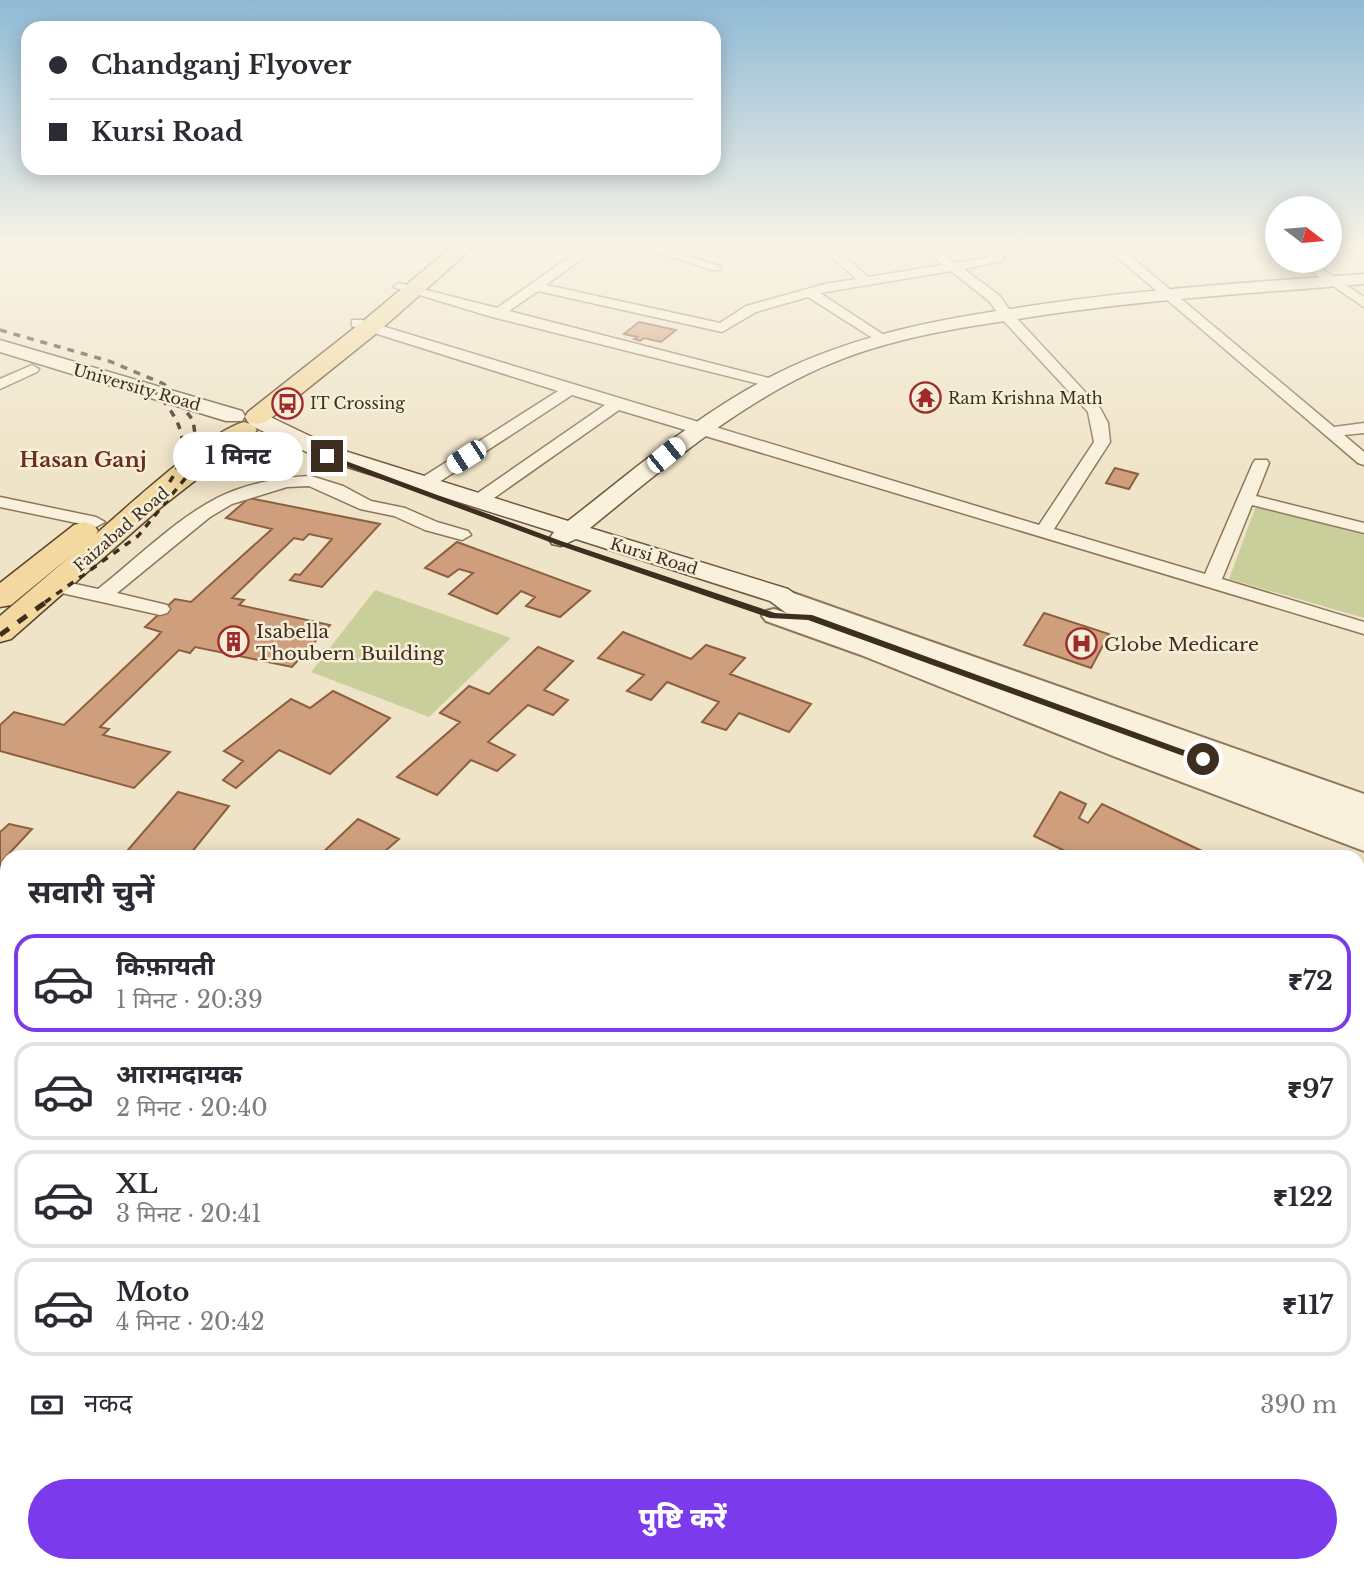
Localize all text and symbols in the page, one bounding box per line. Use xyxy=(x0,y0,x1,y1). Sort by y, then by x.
text: Chandganj Flyover xyxy=(91,49,351,81)
text: Kursi Road xyxy=(91,116,243,148)
north arrow xyxy=(1265,196,1342,273)
map controls xyxy=(1265,196,1342,273)
street label: University Road xyxy=(71,359,203,415)
temple icon: Ram Krishna Math xyxy=(908,381,942,415)
bus stop icon: IT Crossing xyxy=(270,386,304,420)
place label: Ram Krishna Math xyxy=(948,388,1103,408)
place label: IT Crossing xyxy=(310,393,405,413)
callout: 1 मिनट xyxy=(173,432,302,480)
car xyxy=(644,434,689,476)
car xyxy=(443,437,490,477)
route end xyxy=(311,440,343,472)
text: 1 मिनट xyxy=(205,442,271,470)
district label: Hasan Ganj xyxy=(19,447,147,473)
street label: Faizabad Road xyxy=(69,482,173,576)
street label: Kursi Road xyxy=(608,533,700,579)
place label: Isabella Thoubern Building xyxy=(256,620,445,665)
building icon: Isabella Thoubern Building xyxy=(216,625,250,659)
hospital icon: Globe Medicare xyxy=(1064,627,1098,661)
place label: Globe Medicare xyxy=(1104,633,1259,656)
route start xyxy=(1187,743,1219,775)
text: सवारी चुनें xyxy=(28,872,154,912)
text: किफ़ायती xyxy=(116,950,215,982)
icon: car xyxy=(32,952,95,1015)
text: ₹72 xyxy=(1288,965,1333,997)
text: 1 मिनट · 20:39 xyxy=(116,986,263,1014)
text: आरामदायक xyxy=(116,1058,242,1090)
icon: car xyxy=(32,1060,95,1123)
text: ₹97 xyxy=(1287,1073,1333,1105)
text: 2 मिनट · 20:40 xyxy=(116,1094,268,1122)
icon: car xyxy=(32,1168,95,1231)
text: XL xyxy=(116,1168,158,1200)
text: ₹122 xyxy=(1273,1181,1333,1213)
text: 3 मिनट · 20:41 xyxy=(116,1200,261,1228)
icon: car xyxy=(32,1276,95,1339)
text: Moto xyxy=(116,1276,189,1308)
text: ₹117 xyxy=(1282,1289,1333,1321)
text: 4 मिनट · 20:42 xyxy=(116,1308,265,1336)
icon: cash xyxy=(28,1386,66,1424)
text: नकद xyxy=(84,1387,132,1419)
text: 390 m xyxy=(1260,1391,1337,1419)
button: पुष्टि करें xyxy=(28,1479,1337,1559)

